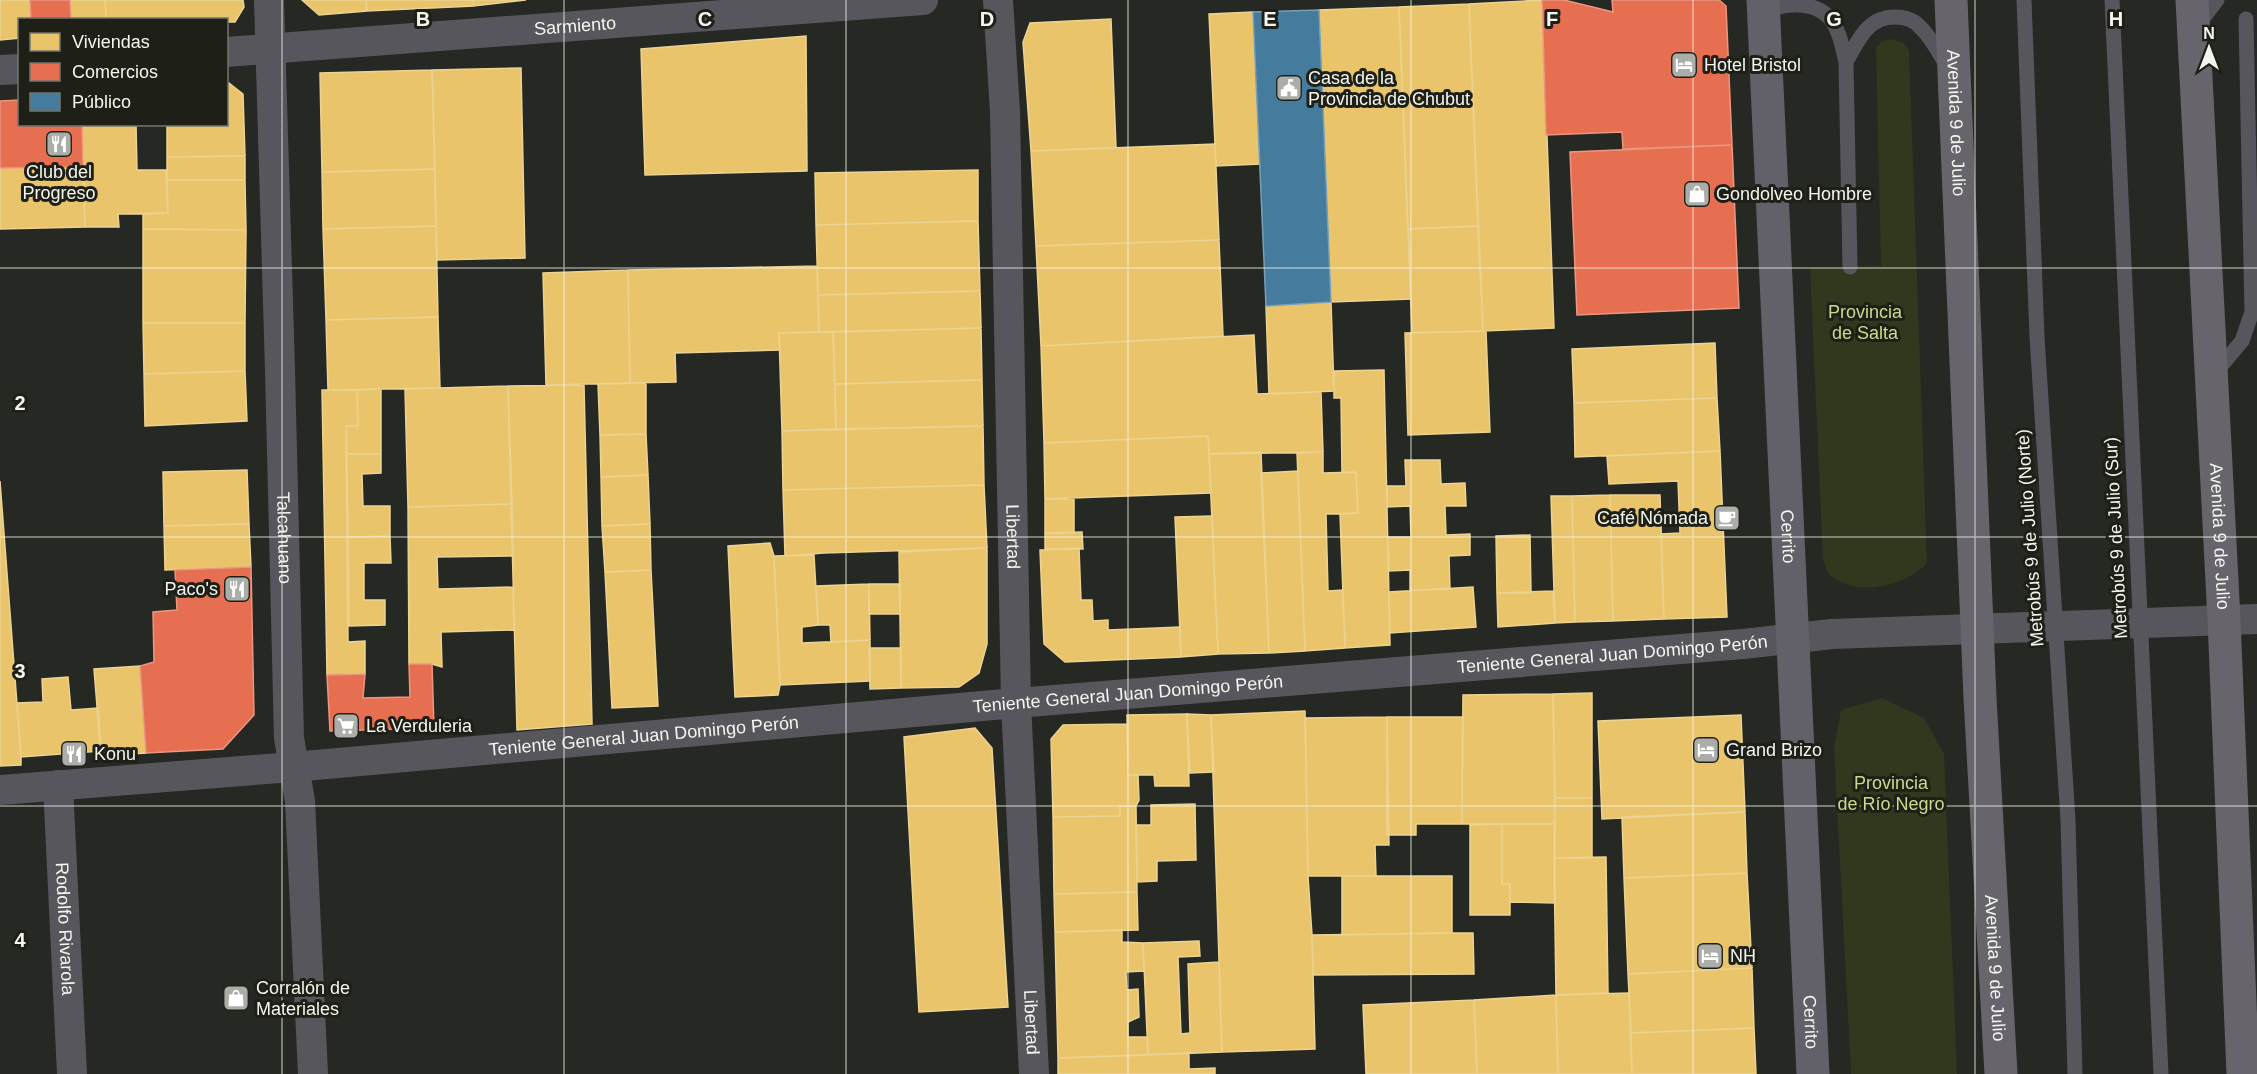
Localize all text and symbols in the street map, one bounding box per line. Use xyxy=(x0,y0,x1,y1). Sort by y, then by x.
text: B xyxy=(416,8,430,30)
text: C xyxy=(698,8,712,30)
text: D xyxy=(980,8,994,30)
text: E xyxy=(1263,8,1277,30)
text: F xyxy=(1546,8,1558,30)
text: G xyxy=(1826,8,1842,30)
text: H xyxy=(2109,8,2123,30)
street label: Sarmiento xyxy=(533,13,617,39)
legend xyxy=(18,18,228,126)
north arrow xyxy=(2179,18,2239,78)
text: N xyxy=(2203,25,2215,42)
text: Viviendas xyxy=(72,32,150,52)
street label: Avenida 9 de Julio xyxy=(1943,49,1969,197)
hotel icon: Hotel Bristol xyxy=(1669,50,1699,80)
place label: Hotel Bristol xyxy=(1704,55,1801,75)
text: Comercios xyxy=(72,62,158,82)
place label: Casa de la Provincia de Chubut xyxy=(1308,68,1470,109)
public building icon: Casa de la Provincia de Chubut xyxy=(1274,73,1304,103)
text: Público xyxy=(72,92,131,112)
restaurant icon: Club del Progreso xyxy=(44,129,74,159)
place label: Club del Progreso xyxy=(22,162,96,203)
shop icon: Gondolveo Hombre xyxy=(1682,179,1712,209)
place label: Gondolveo Hombre xyxy=(1716,184,1872,204)
park label: Provincia de Salta xyxy=(1828,302,1903,343)
text: 2 xyxy=(14,392,26,414)
street label: Metrobús 9 de Julio (Norte) xyxy=(2012,429,2048,647)
street label: Metrobús 9 de Julio (Sur) xyxy=(2101,437,2131,639)
street label: Avenida 9 de Julio xyxy=(2206,462,2233,610)
street label: Talcahuano xyxy=(273,492,295,584)
cafe icon: Café Nómada xyxy=(1712,503,1742,533)
street label: Libertad xyxy=(1002,504,1024,569)
place label: Café Nómada xyxy=(1597,508,1709,528)
street label: Cerrito xyxy=(1777,509,1799,564)
restaurant icon: Paco's xyxy=(222,574,252,604)
place label: Paco's xyxy=(165,579,218,599)
street label: Teniente General Juan Domingo Perón xyxy=(1456,631,1769,677)
text: 3 xyxy=(14,660,26,682)
street label: Teniente General Juan Domingo Perón xyxy=(972,671,1284,717)
supermarket icon: La Verduleria xyxy=(331,711,361,741)
street label: Teniente General Juan Domingo Perón xyxy=(488,712,800,760)
place label: La Verduleria xyxy=(366,716,473,736)
hotel icon: Grand Brizo xyxy=(1691,735,1721,765)
restaurant icon: Konu xyxy=(59,739,89,769)
place label: Grand Brizo xyxy=(1726,740,1822,760)
place label: Konu xyxy=(94,744,136,764)
park label: Provincia de Río Negro xyxy=(1837,773,1945,814)
street label: Rodolfo Rivarola xyxy=(52,862,78,997)
street label: Avenida 9 de Julio xyxy=(1981,894,2009,1042)
text: 4 xyxy=(14,929,26,951)
hotel icon: NH xyxy=(1695,941,1725,971)
place label: NH xyxy=(1730,946,1756,966)
place label: Corralón de Materiales xyxy=(256,978,350,1019)
shop icon: Corralón de Materiales xyxy=(221,983,251,1013)
street label: Libertad xyxy=(1020,989,1043,1055)
street label: Cerrito xyxy=(1799,994,1822,1049)

